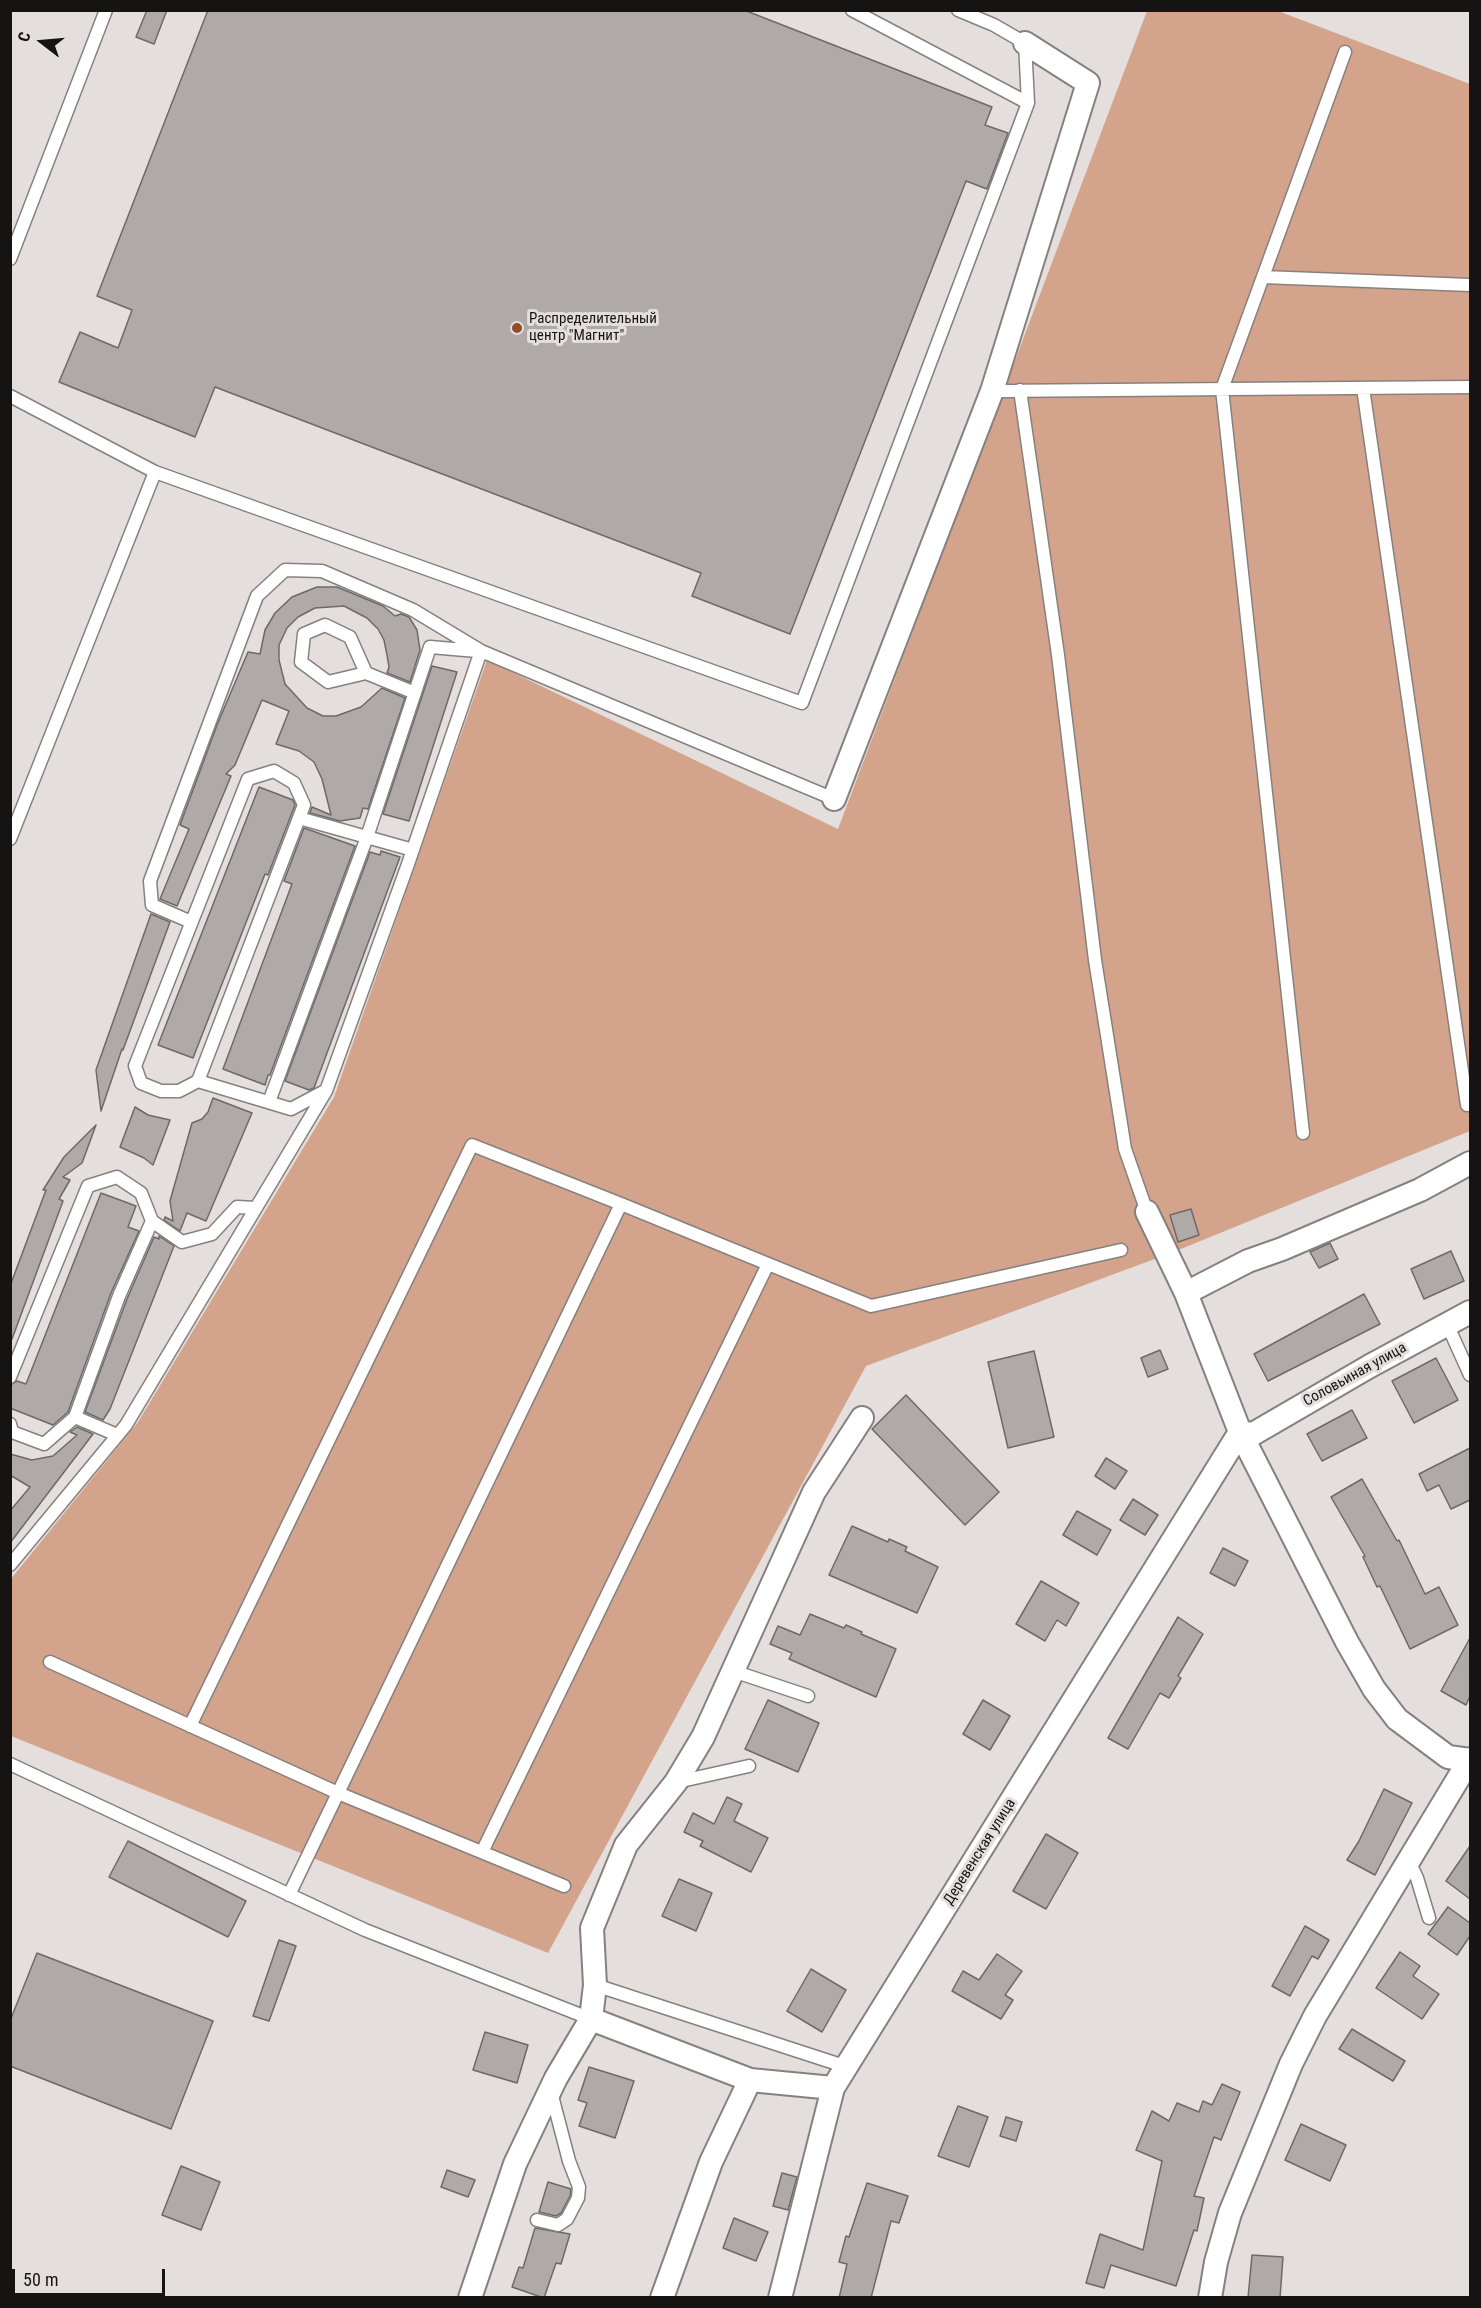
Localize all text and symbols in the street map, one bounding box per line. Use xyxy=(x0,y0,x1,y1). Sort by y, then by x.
north arrow xyxy=(12,12,72,72)
text: С xyxy=(14,30,35,44)
place label: Распределительный центр "Магнит" xyxy=(529,310,657,345)
marker: Распределительный центр "Магнит" xyxy=(510,321,524,335)
street label: Соловьиная улица xyxy=(1300,1339,1410,1411)
street label: Деревенская улица xyxy=(940,1796,1020,1908)
scale bar xyxy=(15,2257,168,2295)
text: 50 m xyxy=(23,2269,58,2290)

